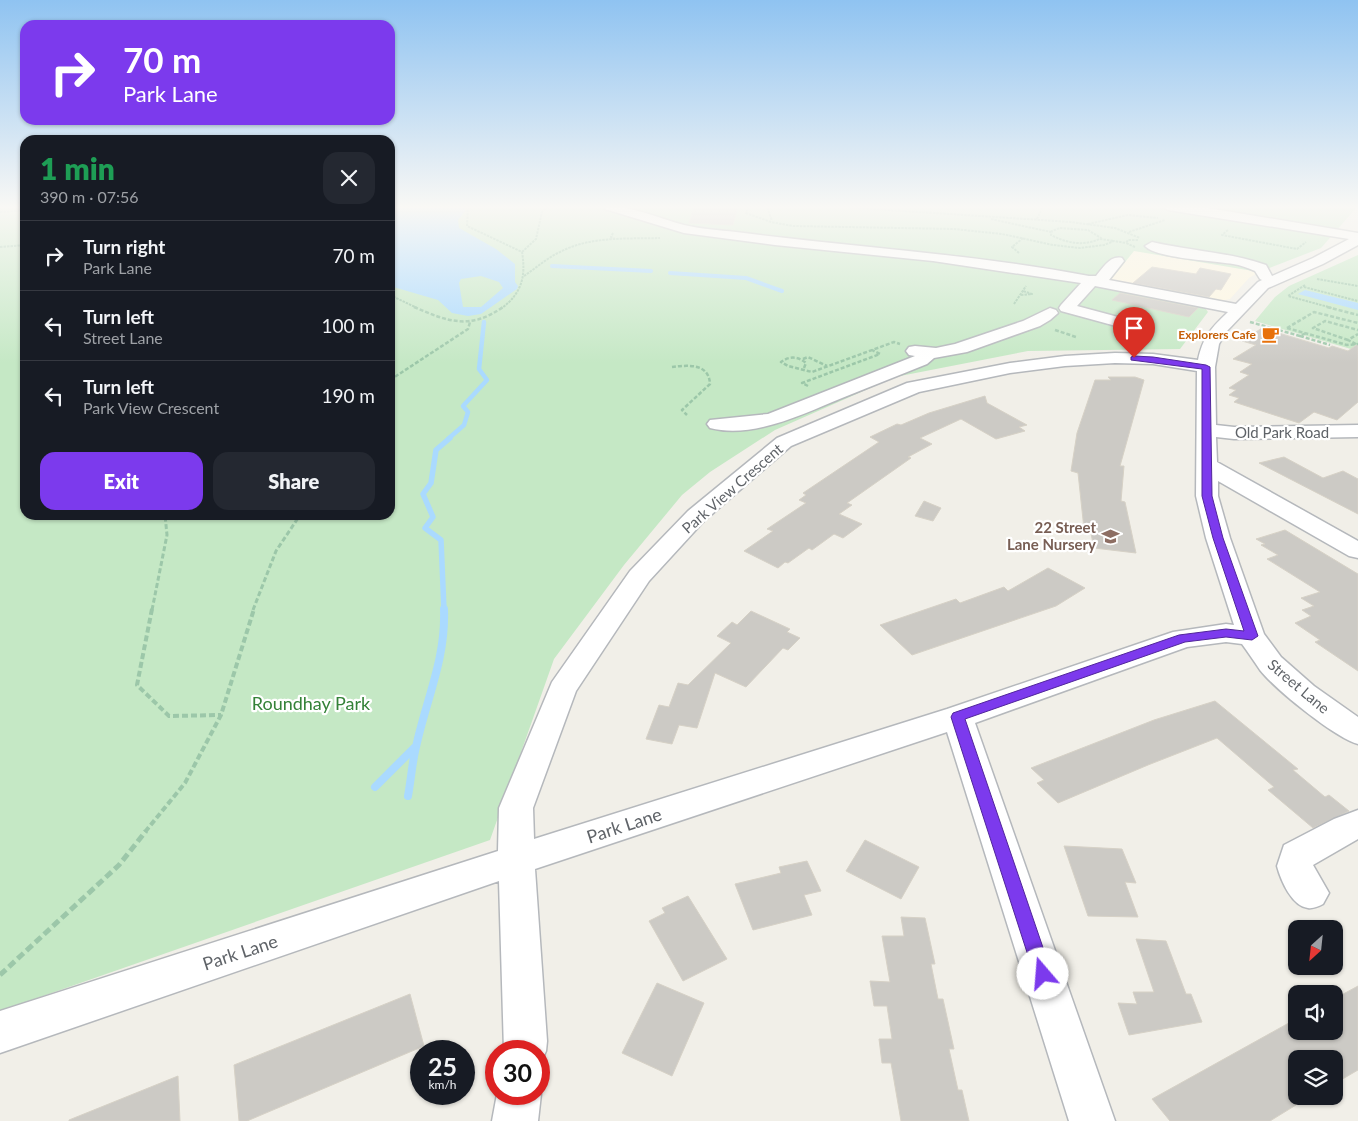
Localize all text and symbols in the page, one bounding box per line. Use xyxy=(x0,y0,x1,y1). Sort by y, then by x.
text: 70 m xyxy=(123,38,201,80)
icon: right xyxy=(40,40,105,105)
text: Park Lane xyxy=(123,80,218,107)
text: 1 min xyxy=(40,150,115,186)
button: close xyxy=(323,152,375,204)
text: 390 m · 07:56 xyxy=(40,187,139,206)
text: Turn right xyxy=(83,235,165,258)
icon: right xyxy=(40,242,68,270)
text: 70 m xyxy=(332,244,375,267)
text: Park Lane xyxy=(83,258,152,277)
text: Turn left xyxy=(83,305,154,328)
pin xyxy=(1113,307,1155,358)
icon: left xyxy=(40,312,68,340)
text: 100 m xyxy=(321,314,375,337)
icon: arrive xyxy=(1120,314,1148,342)
cafe icon: Explorers Cafe xyxy=(1260,324,1280,344)
place label: Explorers Cafe xyxy=(1178,327,1257,342)
text: Street Lane xyxy=(83,328,163,347)
text: Turn left xyxy=(83,375,154,398)
icon: left xyxy=(40,382,68,410)
text: 190 m xyxy=(321,384,375,407)
text: Park View Crescent xyxy=(83,398,219,417)
street label: Old Park Road xyxy=(1235,423,1329,441)
street label: Park View Crescent xyxy=(678,439,787,537)
button: Exit xyxy=(40,452,203,510)
button: Share xyxy=(213,452,375,510)
place label: 22 Street Lane Nursery xyxy=(1007,518,1096,553)
school or university icon: 22 Street Lane Nursery xyxy=(1100,526,1120,546)
street label: Street Lane xyxy=(1265,655,1333,717)
park label: Roundhay Park xyxy=(252,692,371,714)
street label: Park Lane xyxy=(584,803,664,847)
north arrow xyxy=(1288,920,1342,975)
map controls xyxy=(1288,920,1343,1105)
street label: Park Lane xyxy=(200,930,280,974)
position arrow xyxy=(1016,947,1068,999)
button: sound xyxy=(1288,985,1343,1040)
speed limit sign: 30 xyxy=(485,1040,550,1105)
button: layers xyxy=(1288,1050,1343,1105)
text: 25 xyxy=(428,1051,457,1081)
text: km/h xyxy=(428,1077,457,1092)

